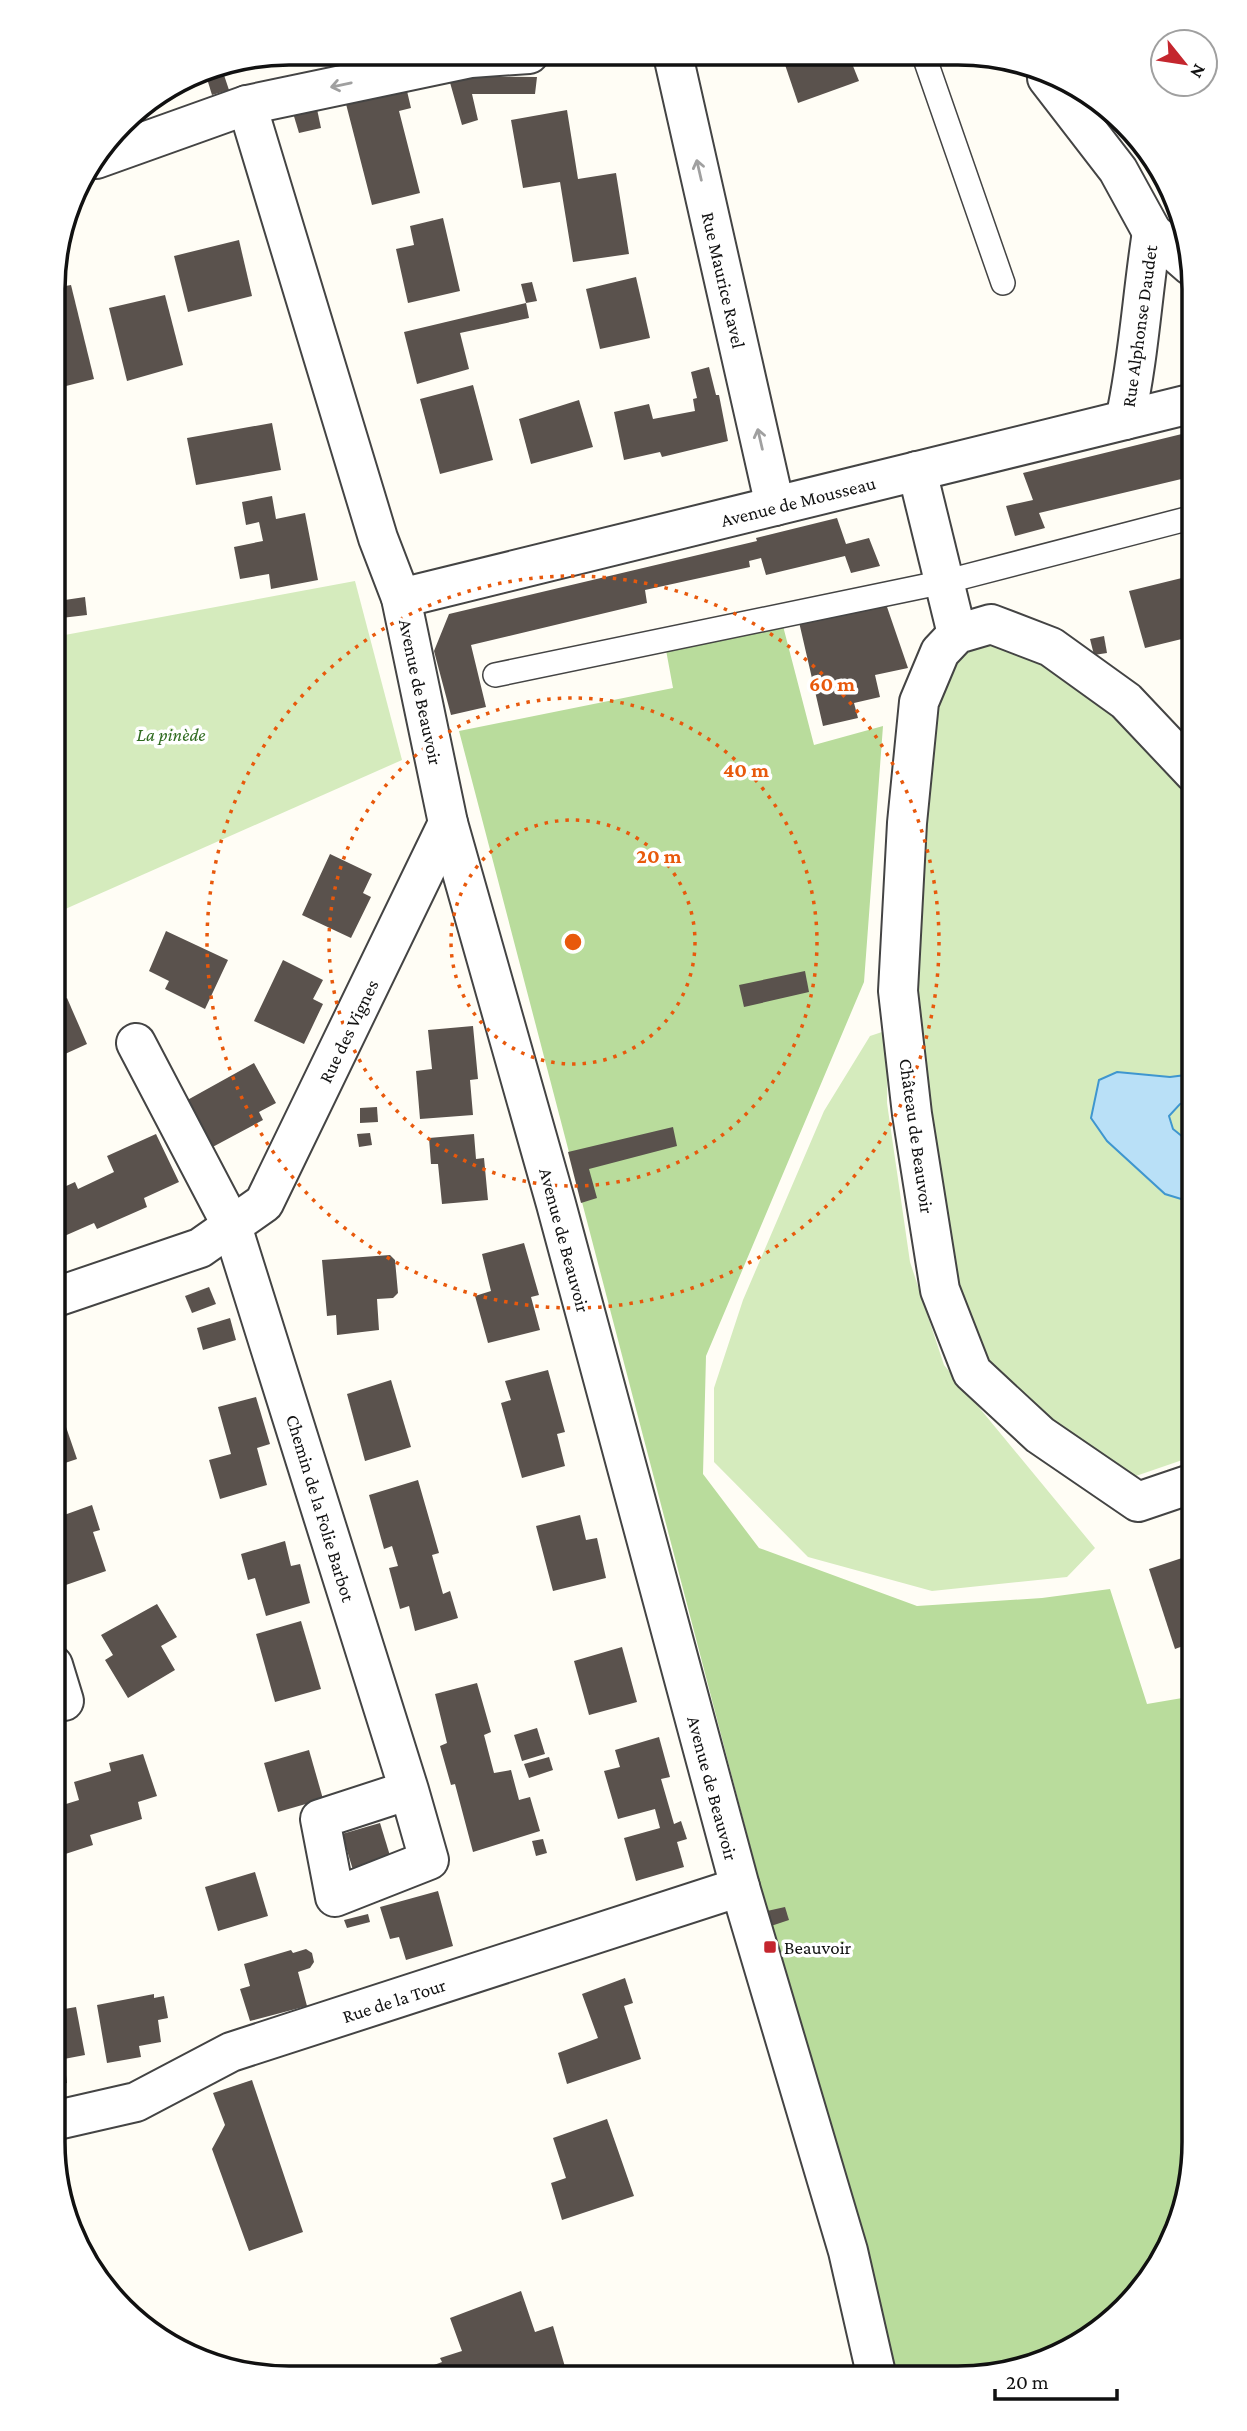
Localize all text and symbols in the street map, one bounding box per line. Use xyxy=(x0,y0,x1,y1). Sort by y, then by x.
north arrow xyxy=(1149,28,1219,98)
text: N xyxy=(1186,60,1211,82)
one-way arrow xyxy=(330,79,353,93)
one-way arrow xyxy=(692,159,705,182)
street label: Rue Maurice Ravel xyxy=(698,210,749,350)
street label: Rue Alphonse Daudet xyxy=(1118,243,1161,408)
one-way arrow xyxy=(753,428,767,451)
street label: Avenue de Mousseau xyxy=(719,472,878,531)
street label: Avenue de Beauvoir xyxy=(395,617,446,767)
text: 60 m xyxy=(809,672,855,696)
park label: La pinède xyxy=(136,724,206,745)
text: 40 m xyxy=(723,758,769,782)
text: 20 m xyxy=(636,844,682,868)
centre of rings xyxy=(561,930,585,954)
street label: Rue des Vignes xyxy=(314,976,383,1086)
street label: Château de Beauvoir xyxy=(895,1057,938,1215)
street label: Avenue de Beauvoir xyxy=(535,1166,594,1315)
street label: Chemin de la Folie Barbot xyxy=(282,1412,359,1605)
street label: Avenue de Beauvoir xyxy=(683,1714,742,1863)
place label: Beauvoir xyxy=(784,1937,852,1958)
marker: Beauvoir xyxy=(762,1939,778,1955)
street label: Rue de la Tour xyxy=(340,1974,449,2027)
scale bar xyxy=(995,2358,1118,2402)
text: 20 m xyxy=(1006,2370,1049,2394)

